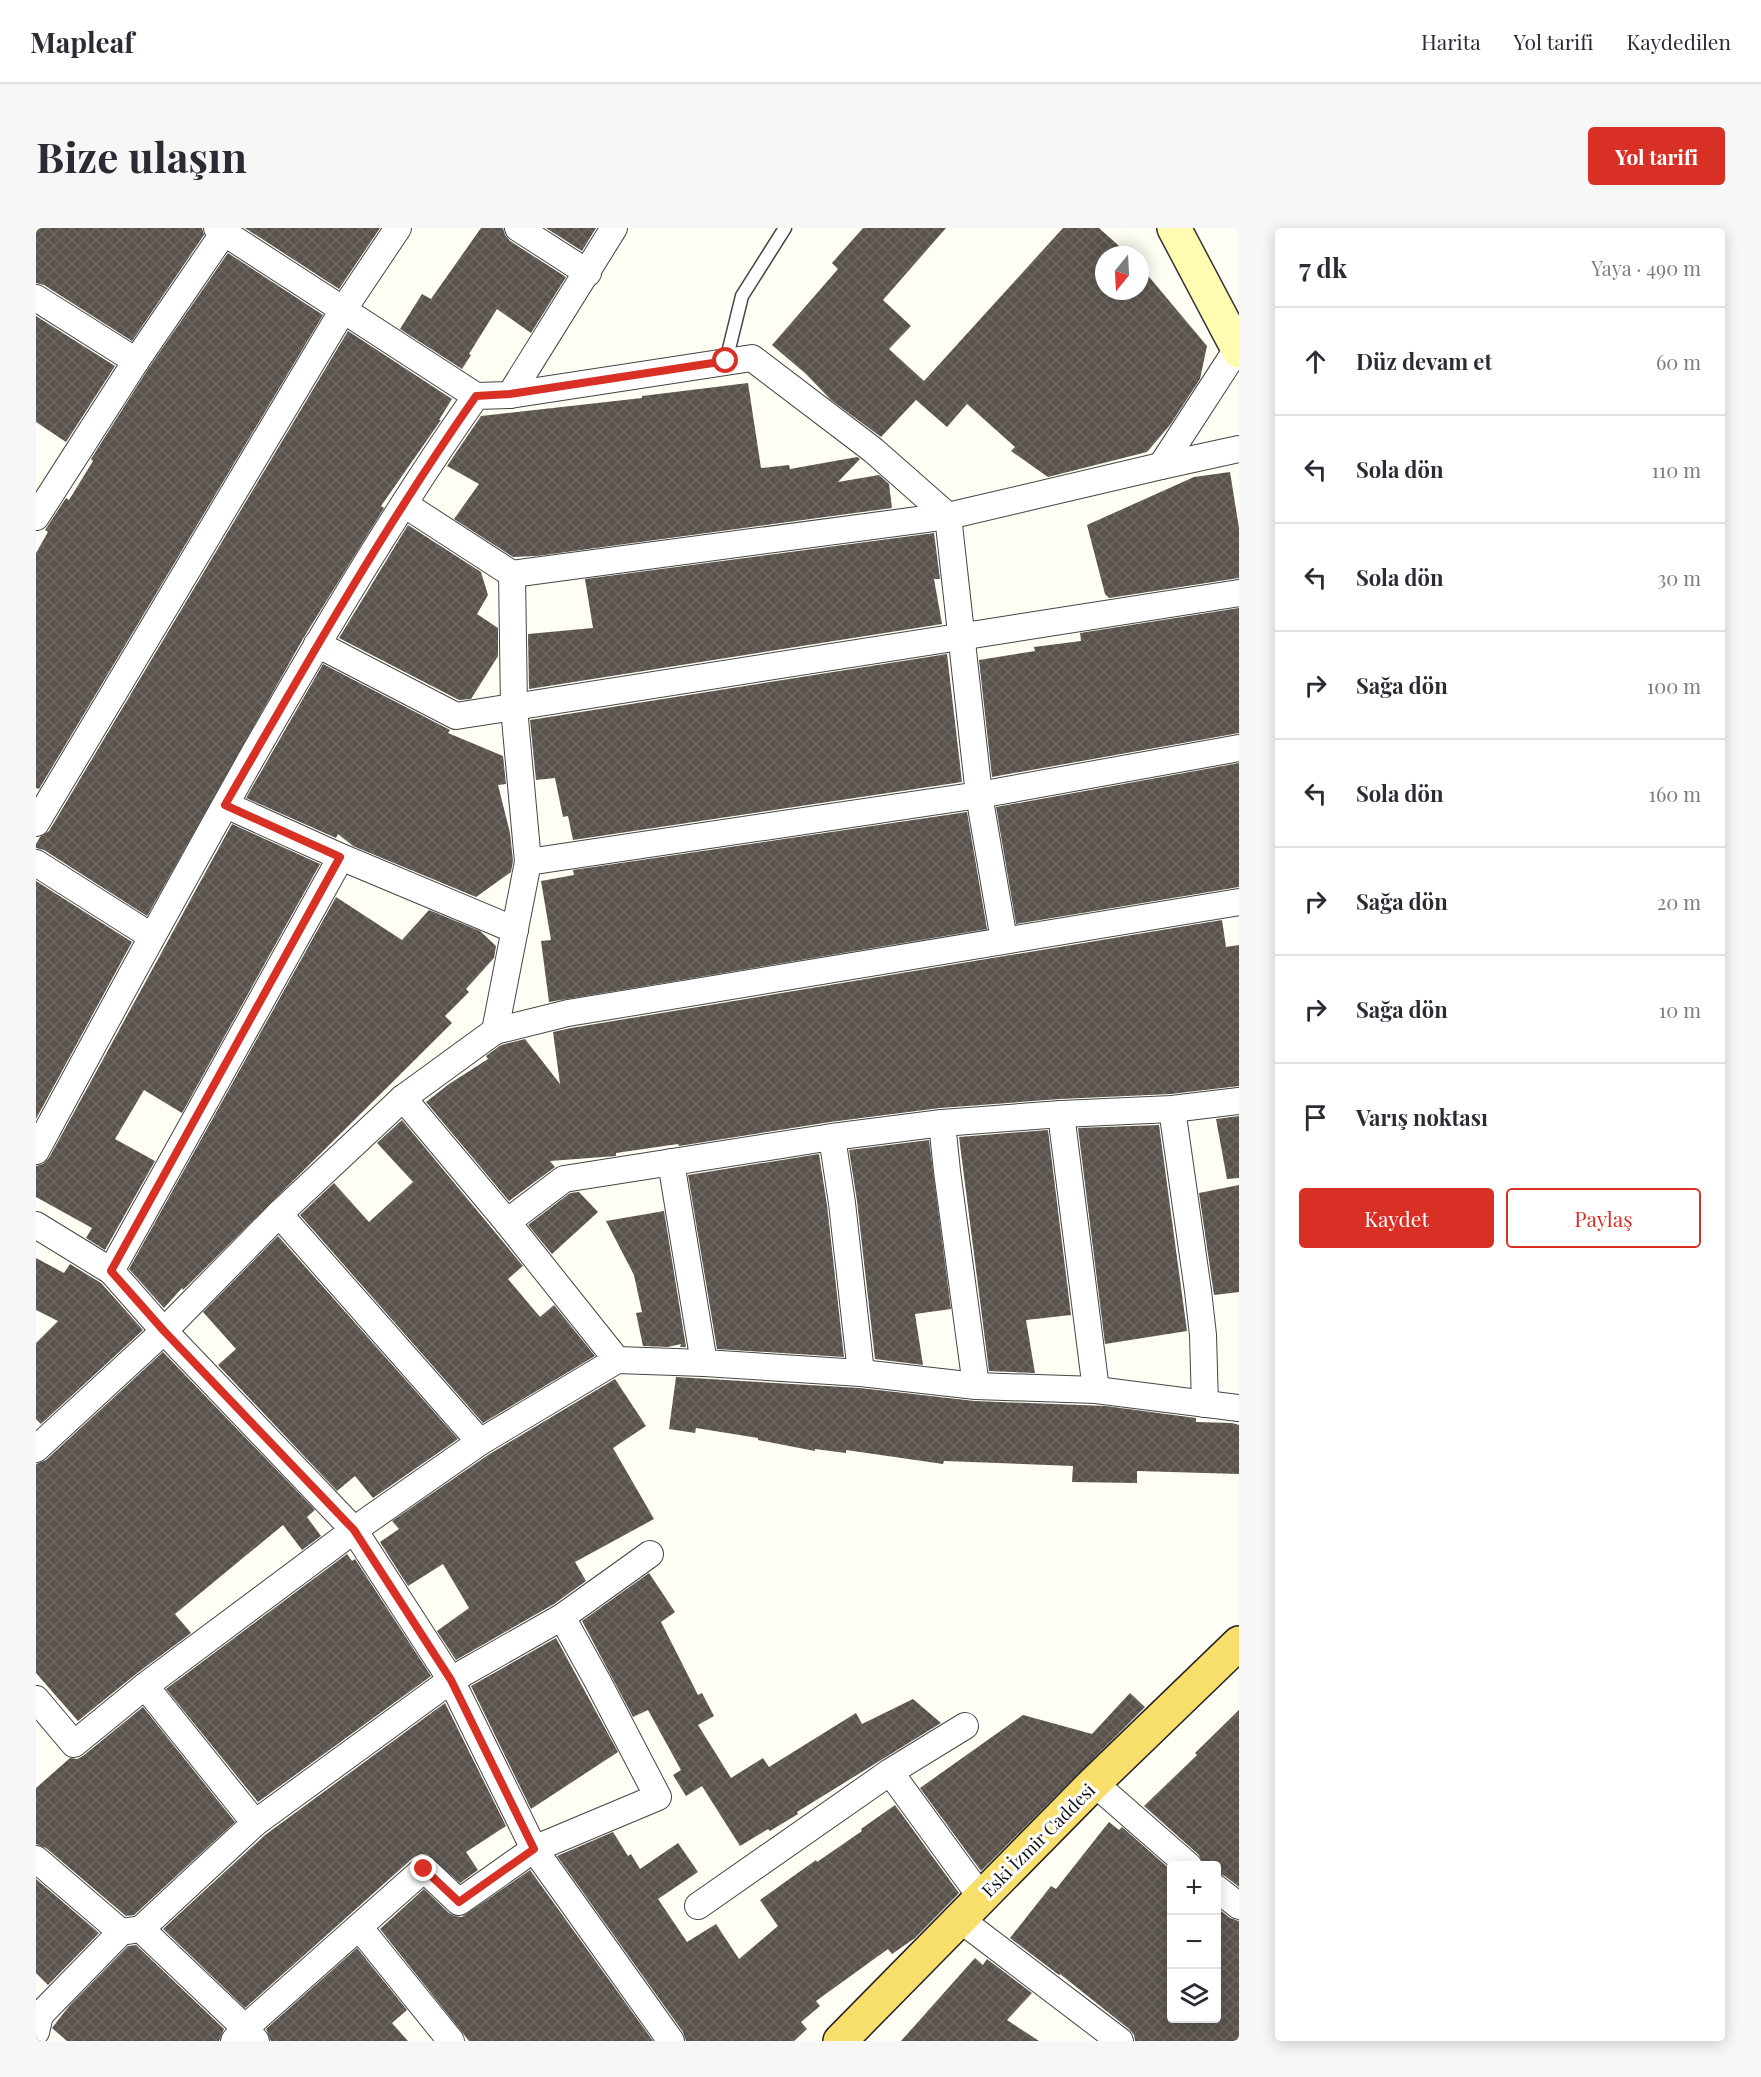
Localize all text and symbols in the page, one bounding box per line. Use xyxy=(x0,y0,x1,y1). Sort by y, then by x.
text: Mapleaf xyxy=(30,23,134,60)
text: Harita xyxy=(1421,27,1481,55)
text: Yol tarifi xyxy=(1514,27,1593,55)
text: Kaydedilen xyxy=(1626,27,1731,55)
button: Yol tarifi xyxy=(1588,127,1725,185)
text: Bize ulaşın xyxy=(36,128,247,184)
north arrow xyxy=(1095,246,1149,300)
text: 7 dk xyxy=(1299,250,1347,285)
text: Yaya · 490 m xyxy=(1591,254,1701,281)
icon: ahead xyxy=(1299,345,1332,378)
text: Düz devam et xyxy=(1356,346,1492,376)
route start xyxy=(712,347,738,373)
text: 60 m xyxy=(1656,348,1701,375)
icon: left xyxy=(1299,453,1332,486)
text: Sola dön xyxy=(1356,454,1443,484)
text: 110 m xyxy=(1651,456,1701,483)
icon: left xyxy=(1299,561,1332,594)
text: Sola dön xyxy=(1356,562,1443,592)
text: 30 m xyxy=(1657,564,1701,591)
icon: right xyxy=(1299,669,1332,702)
text: Sağa dön xyxy=(1356,670,1448,700)
text: 100 m xyxy=(1647,672,1701,699)
icon: left xyxy=(1299,777,1332,810)
text: Sola dön xyxy=(1356,778,1443,808)
text: 160 m xyxy=(1649,780,1701,807)
icon: right xyxy=(1299,885,1332,918)
text: Sağa dön xyxy=(1356,886,1448,916)
text: 20 m xyxy=(1657,888,1701,915)
icon: right xyxy=(1299,993,1332,1026)
text: Sağa dön xyxy=(1356,994,1448,1024)
text: 10 m xyxy=(1659,996,1701,1023)
icon: arrive xyxy=(1299,1101,1332,1134)
text: Varış noktası xyxy=(1356,1102,1488,1132)
button: Kaydet xyxy=(1299,1188,1494,1248)
button: Paylaş xyxy=(1506,1188,1701,1248)
street label: Eski İzmir Caddesi xyxy=(976,1778,1100,1902)
route end xyxy=(410,1855,436,1881)
map controls xyxy=(1167,1861,1221,2023)
button: + xyxy=(1167,1861,1221,1915)
button: − xyxy=(1167,1915,1221,1969)
button: layers xyxy=(1167,1969,1221,2023)

